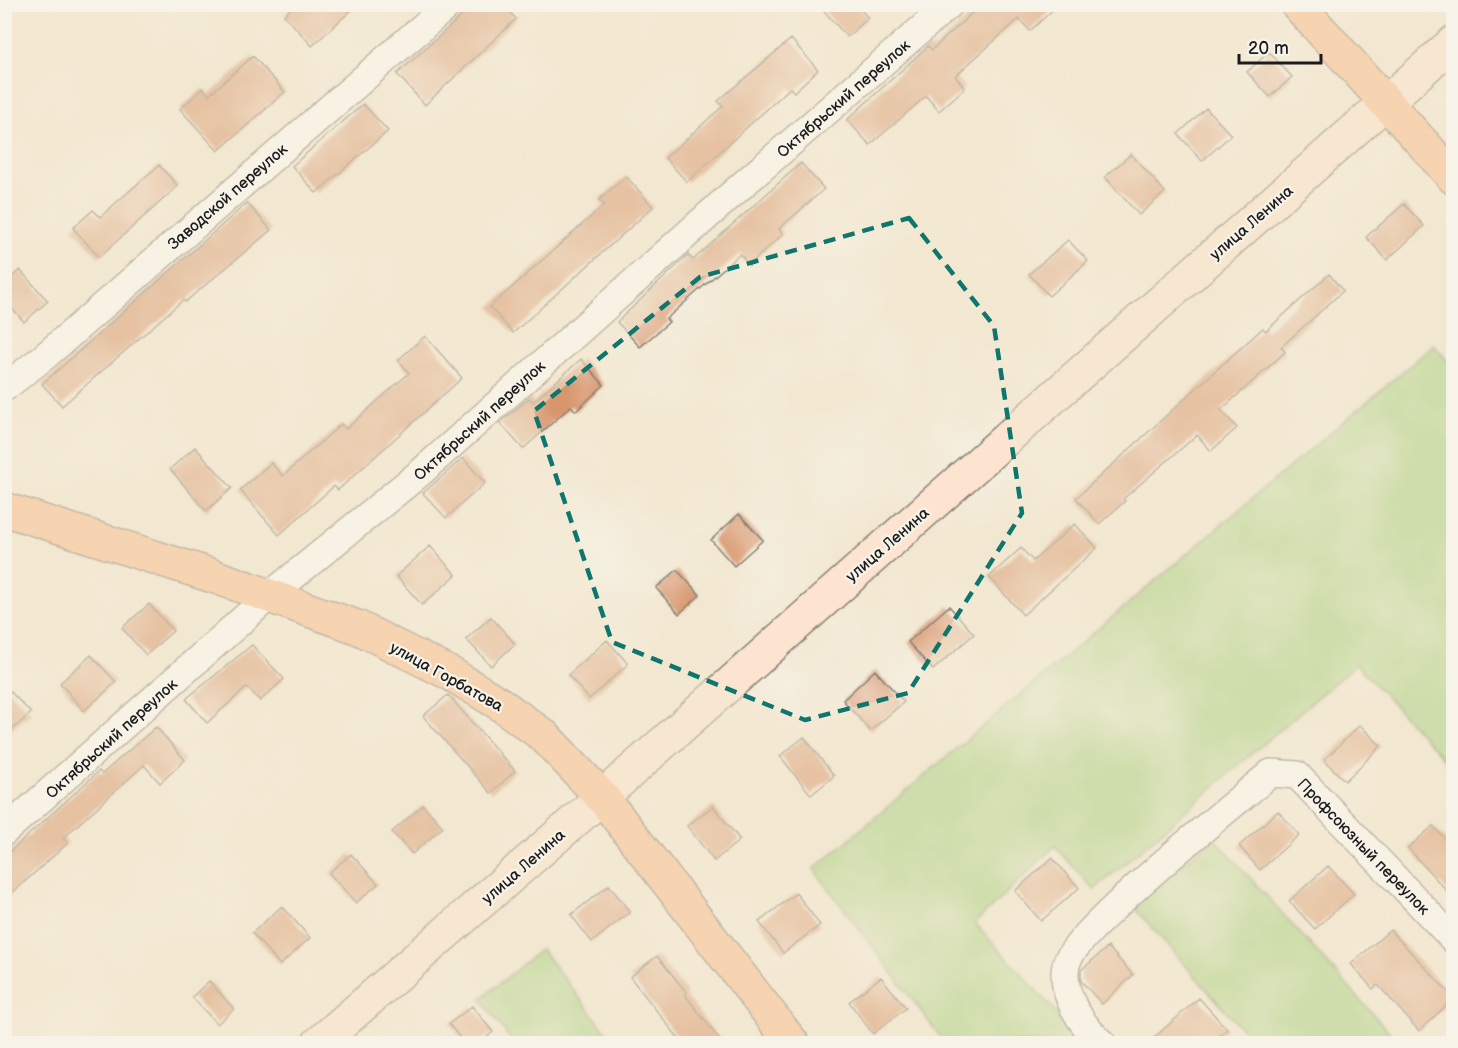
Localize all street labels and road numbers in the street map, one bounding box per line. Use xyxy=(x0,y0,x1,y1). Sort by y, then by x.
street label: Октябрьский переулок xyxy=(774,36,915,162)
street label: Заводской переулок xyxy=(164,140,292,254)
street label: улица Ленина xyxy=(1206,181,1298,264)
street label: Октябрьский переулок xyxy=(410,357,550,485)
street label: улица Ленина xyxy=(842,503,934,586)
street label: улица Горбатова xyxy=(386,638,507,717)
street label: Октябрьский переулок xyxy=(42,675,182,803)
street label: Профсоюзный переулок xyxy=(1293,775,1433,919)
street label: улица Ленина xyxy=(478,825,570,908)

